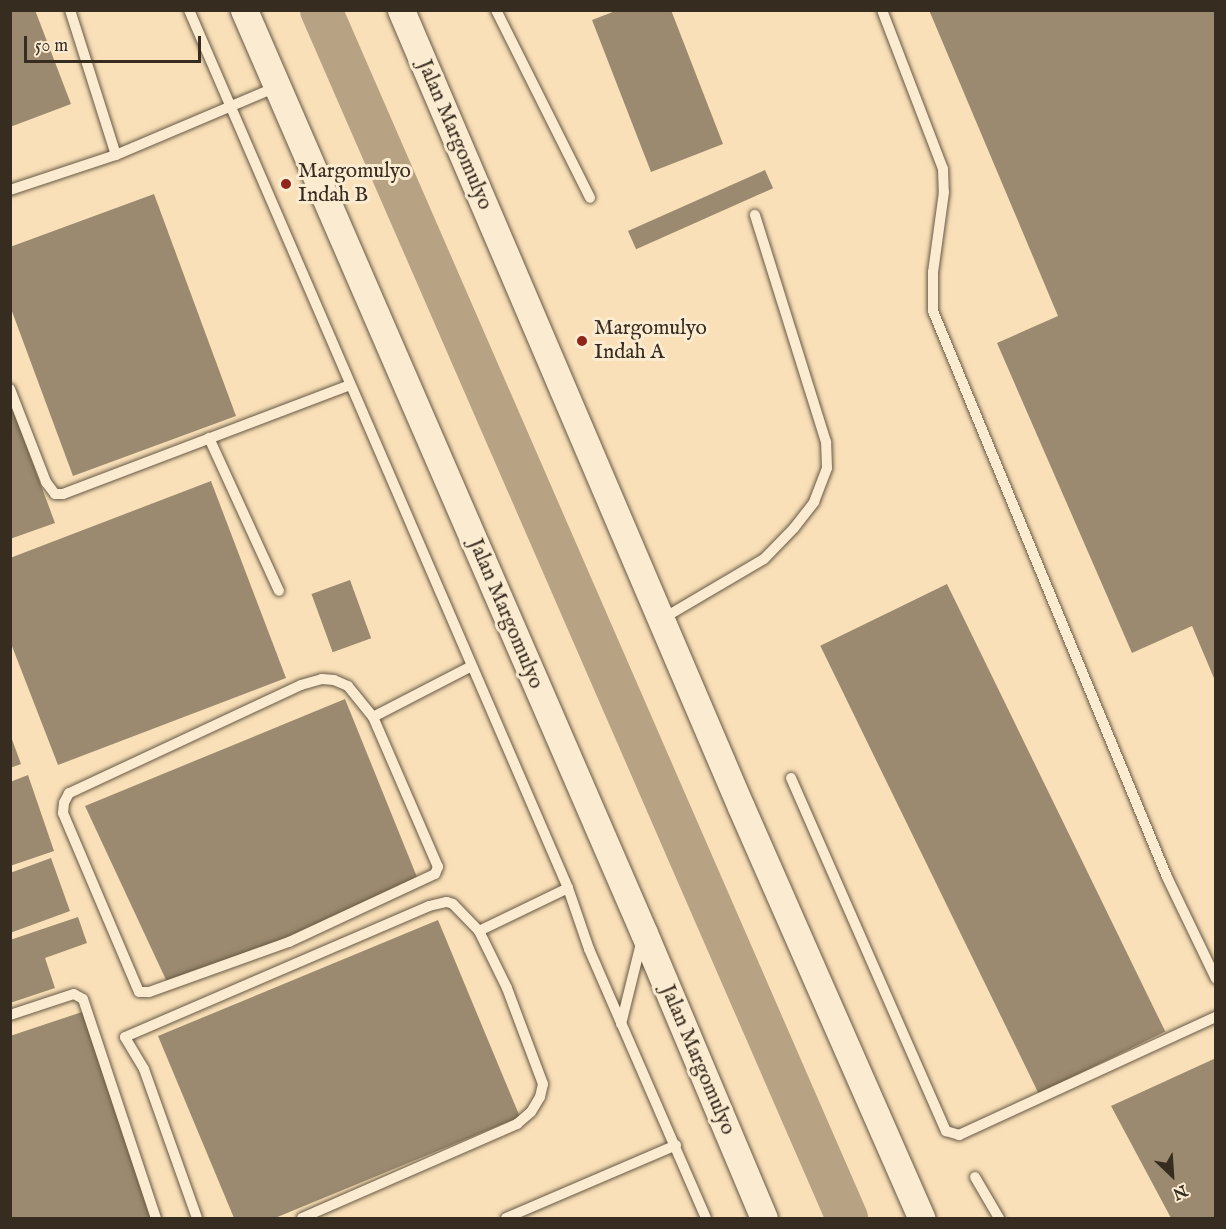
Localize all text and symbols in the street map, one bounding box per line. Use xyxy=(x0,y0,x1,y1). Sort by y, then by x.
scale bar xyxy=(27,24,204,62)
text: 50 m xyxy=(35,35,68,58)
street label: Jalan Margomulyo xyxy=(411,56,497,214)
place label: Margomulyo Indah B xyxy=(298,159,411,209)
marker: Margomulyo Indah B xyxy=(279,177,293,191)
place label: Margomulyo Indah A xyxy=(594,316,707,366)
marker: Margomulyo Indah A xyxy=(575,334,589,348)
street label: Jalan Margomulyo xyxy=(462,535,548,693)
street label: Jalan Margomulyo xyxy=(654,981,740,1139)
north arrow xyxy=(1142,1145,1202,1205)
text: N xyxy=(1169,1179,1190,1203)

